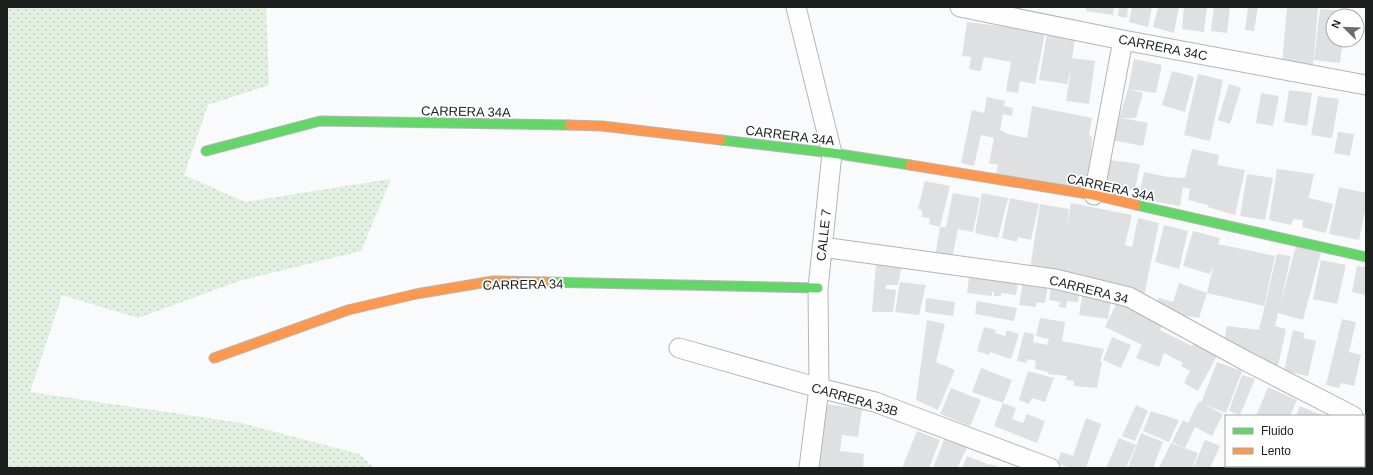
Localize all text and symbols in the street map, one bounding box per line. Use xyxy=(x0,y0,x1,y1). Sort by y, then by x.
north arrow xyxy=(1325,8,1365,48)
text: N xyxy=(1329,18,1343,30)
street label: CARRERA 34C xyxy=(1117,32,1209,63)
street label: CARRERA 34A xyxy=(421,103,511,120)
street label: CARRERA 34A xyxy=(745,123,836,148)
street label: CARRERA 34A xyxy=(1066,171,1157,204)
street label: CALLE 7 xyxy=(813,208,834,262)
street label: CARRERA 34 xyxy=(1048,272,1130,307)
street label: CARRERA 34 xyxy=(482,276,564,293)
street label: CARRERA 33B xyxy=(810,380,900,419)
legend xyxy=(1225,415,1365,467)
text: Fluido xyxy=(1261,424,1294,438)
text: Lento xyxy=(1261,444,1291,458)

